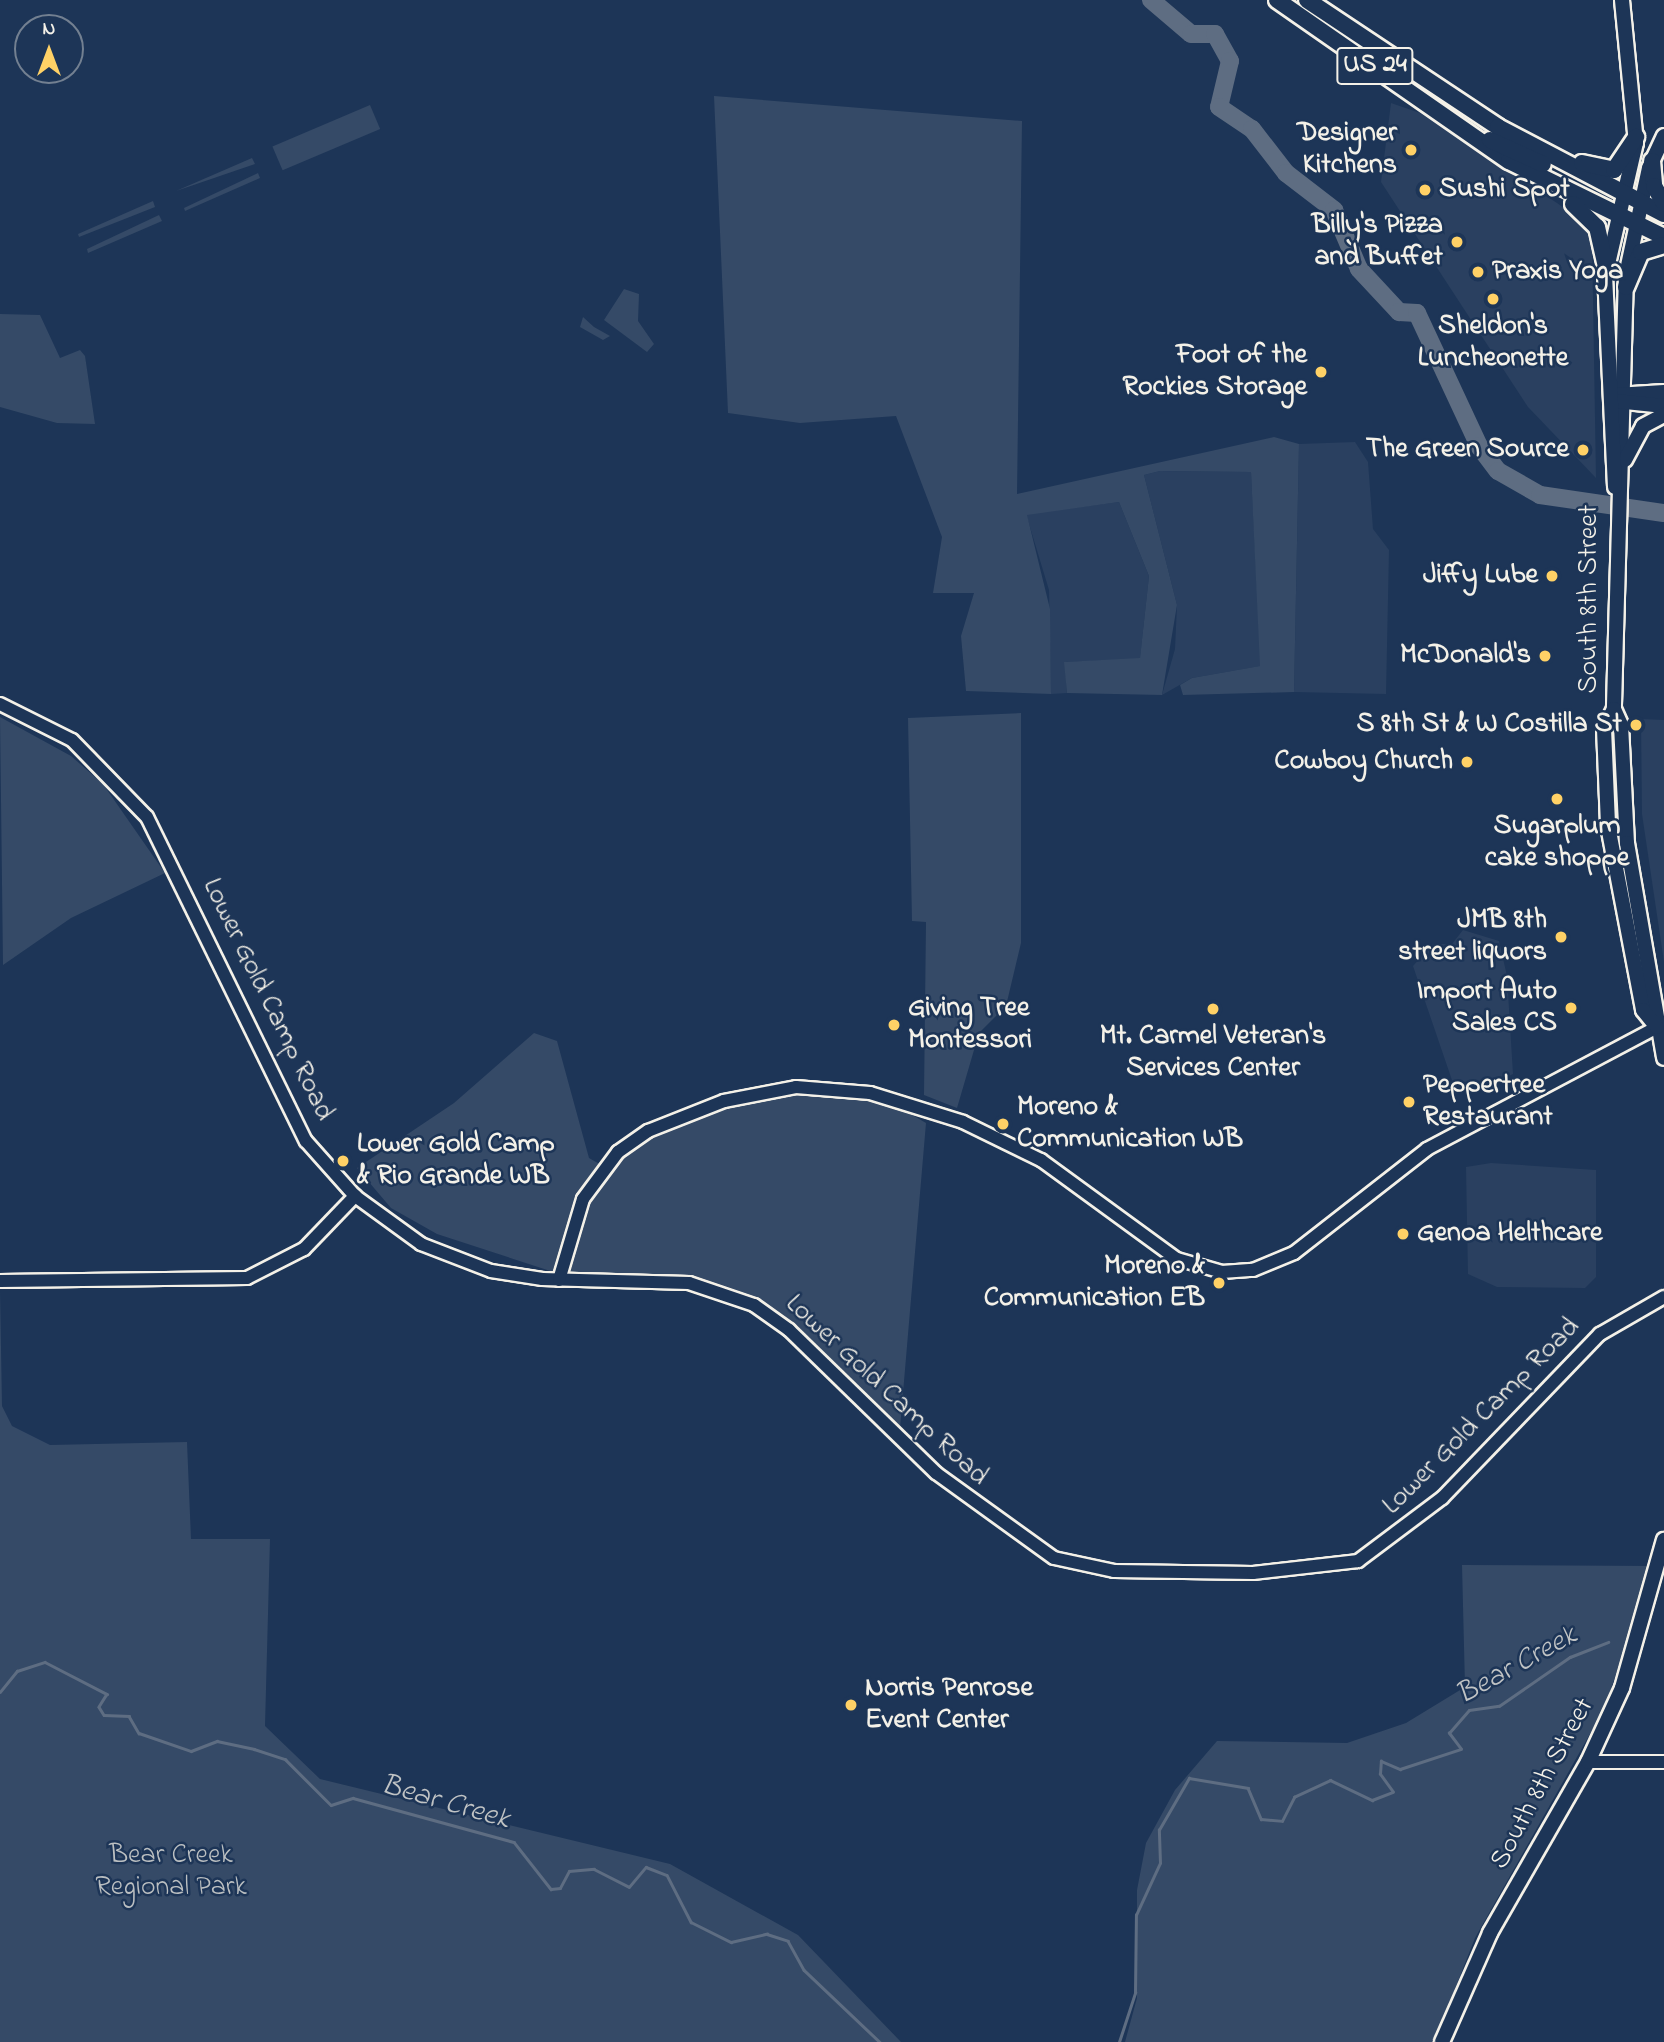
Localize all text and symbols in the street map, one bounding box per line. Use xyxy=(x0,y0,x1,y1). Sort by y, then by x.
north arrow xyxy=(14,14,84,84)
text: N xyxy=(43,16,55,43)
road number: US 24 xyxy=(1335,44,1415,88)
place label: Designer Kitchens xyxy=(1297,117,1397,183)
marker: Designer Kitchens xyxy=(1403,142,1419,158)
place label: Sushi Spot xyxy=(1439,173,1570,207)
marker: Sushi Spot xyxy=(1417,182,1433,198)
place label: Billy's Pizza and Buffet xyxy=(1312,209,1443,275)
marker: Billy's Pizza and Buffet xyxy=(1449,234,1465,250)
place label: Praxis Yoga xyxy=(1492,255,1623,289)
marker: Praxis Yoga xyxy=(1470,264,1486,280)
marker: Sheldon's Luncheonette xyxy=(1485,291,1501,307)
place label: Sheldon's Luncheonette xyxy=(1418,310,1568,376)
place label: Foot of the Rockies Storage xyxy=(1123,339,1307,405)
marker: Foot of the Rockies Storage xyxy=(1313,364,1329,380)
place label: The Green Source xyxy=(1366,433,1569,467)
marker: The Green Source xyxy=(1575,442,1591,458)
street label: South 8th Street xyxy=(1573,505,1607,693)
place label: Jiffy Lube xyxy=(1423,559,1538,593)
marker: Jiffy Lube xyxy=(1544,568,1560,584)
place label: McDonald's xyxy=(1400,639,1531,673)
marker: McDonald's xyxy=(1537,648,1553,664)
place label: S 8th St & W Costilla St xyxy=(1356,708,1622,742)
marker: S 8th St & W Costilla St xyxy=(1628,717,1644,733)
place label: Cowboy Church xyxy=(1274,745,1453,779)
marker: Cowboy Church xyxy=(1459,754,1475,770)
marker: Sugarplum cake shoppe xyxy=(1549,791,1565,807)
place label: Sugarplum cake shoppe xyxy=(1485,810,1629,876)
street label: Lower Gold Camp Road xyxy=(194,873,340,1127)
place label: JMB 8th street liquors xyxy=(1398,904,1547,970)
marker: JMB 8th street liquors xyxy=(1553,929,1569,945)
place label: Import Auto Sales CS xyxy=(1417,975,1557,1041)
place label: Giving Tree Montessori xyxy=(908,992,1032,1058)
marker: Import Auto Sales CS xyxy=(1563,1000,1579,1016)
marker: Mt. Carmel Veteran's Services Center xyxy=(1205,1001,1221,1017)
marker: Giving Tree Montessori xyxy=(886,1017,902,1033)
place label: Mt. Carmel Veteran's Services Center xyxy=(1100,1020,1326,1086)
place label: Peppertree Restaurant xyxy=(1423,1069,1553,1135)
place label: Moreno & Communication WB xyxy=(1017,1091,1243,1157)
marker: Peppertree Restaurant xyxy=(1401,1094,1417,1110)
marker: Moreno & Communication WB xyxy=(995,1116,1011,1132)
place label: Lower Gold Camp & Rio Grande WB xyxy=(357,1128,555,1194)
marker: Lower Gold Camp & Rio Grande WB xyxy=(335,1153,351,1169)
place label: Genoa Helthcare xyxy=(1417,1217,1603,1251)
marker: Genoa Helthcare xyxy=(1395,1226,1411,1242)
place label: Moreno & Communication EB xyxy=(984,1250,1205,1316)
marker: Moreno & Communication EB xyxy=(1211,1275,1227,1291)
street label: Lower Gold Camp Road xyxy=(777,1288,995,1494)
street label: Lower Gold Camp Road xyxy=(1376,1311,1588,1523)
water label: Bear Creek xyxy=(1450,1618,1584,1714)
place label: Norris Penrose Event Center xyxy=(865,1672,1033,1738)
street label: South 8th Street xyxy=(1484,1693,1602,1875)
marker: Norris Penrose Event Center xyxy=(843,1697,859,1713)
water label: Bear Creek xyxy=(376,1767,514,1839)
park label: Bear Creek Regional Park xyxy=(95,1839,247,1905)

